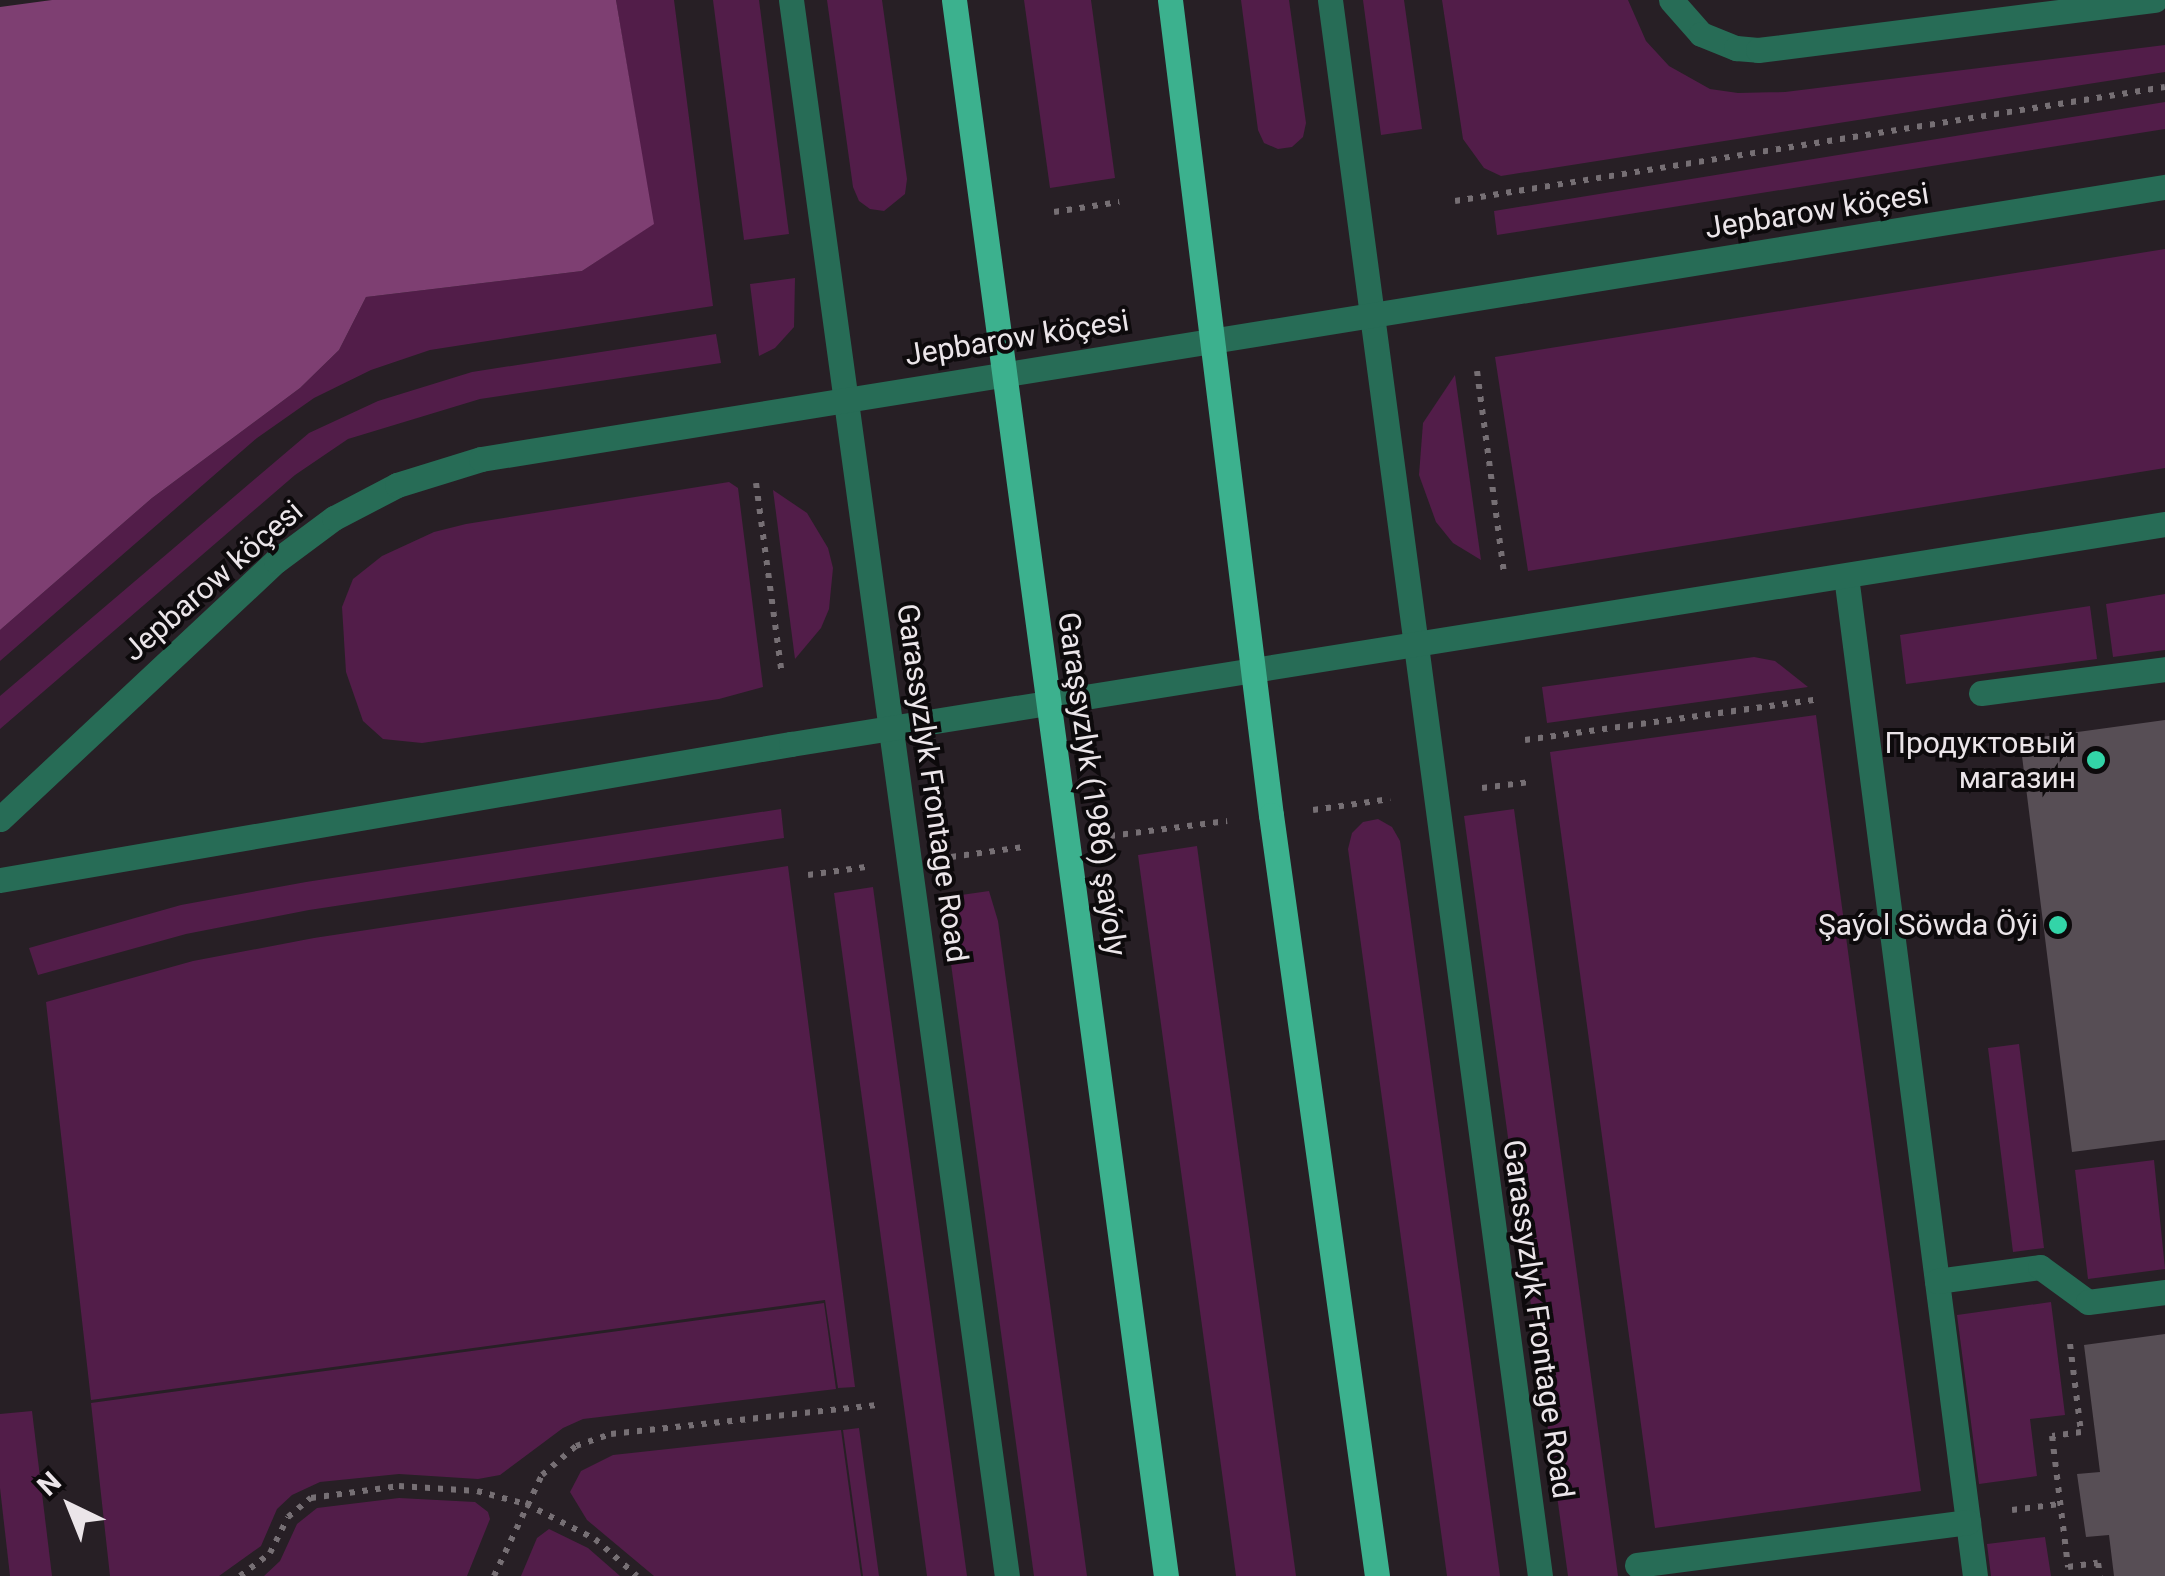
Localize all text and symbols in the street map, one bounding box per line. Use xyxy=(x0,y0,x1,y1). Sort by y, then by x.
street label: Jepbarow köçesi xyxy=(1703,176,1931,246)
street label: Jepbarow köçesi xyxy=(903,303,1131,373)
street label: Jepbarow köçesi xyxy=(116,493,310,669)
street label: Garassyzlyk Frontage Road xyxy=(889,601,975,965)
street label: Garaşsyzlyk (1986) şaýoly xyxy=(1050,610,1134,958)
place label: Продуктовый магазин xyxy=(1885,725,2076,796)
marker: Продуктовый магазин xyxy=(2085,749,2107,771)
place label: Şaýol Söwda Öýi xyxy=(1818,907,2038,943)
marker: Şaýol Söwda Öýi xyxy=(2047,914,2069,936)
street label: Garassyzlyk Frontage Road xyxy=(1495,1137,1581,1501)
north arrow xyxy=(20,1456,120,1556)
text: N xyxy=(31,1465,68,1503)

